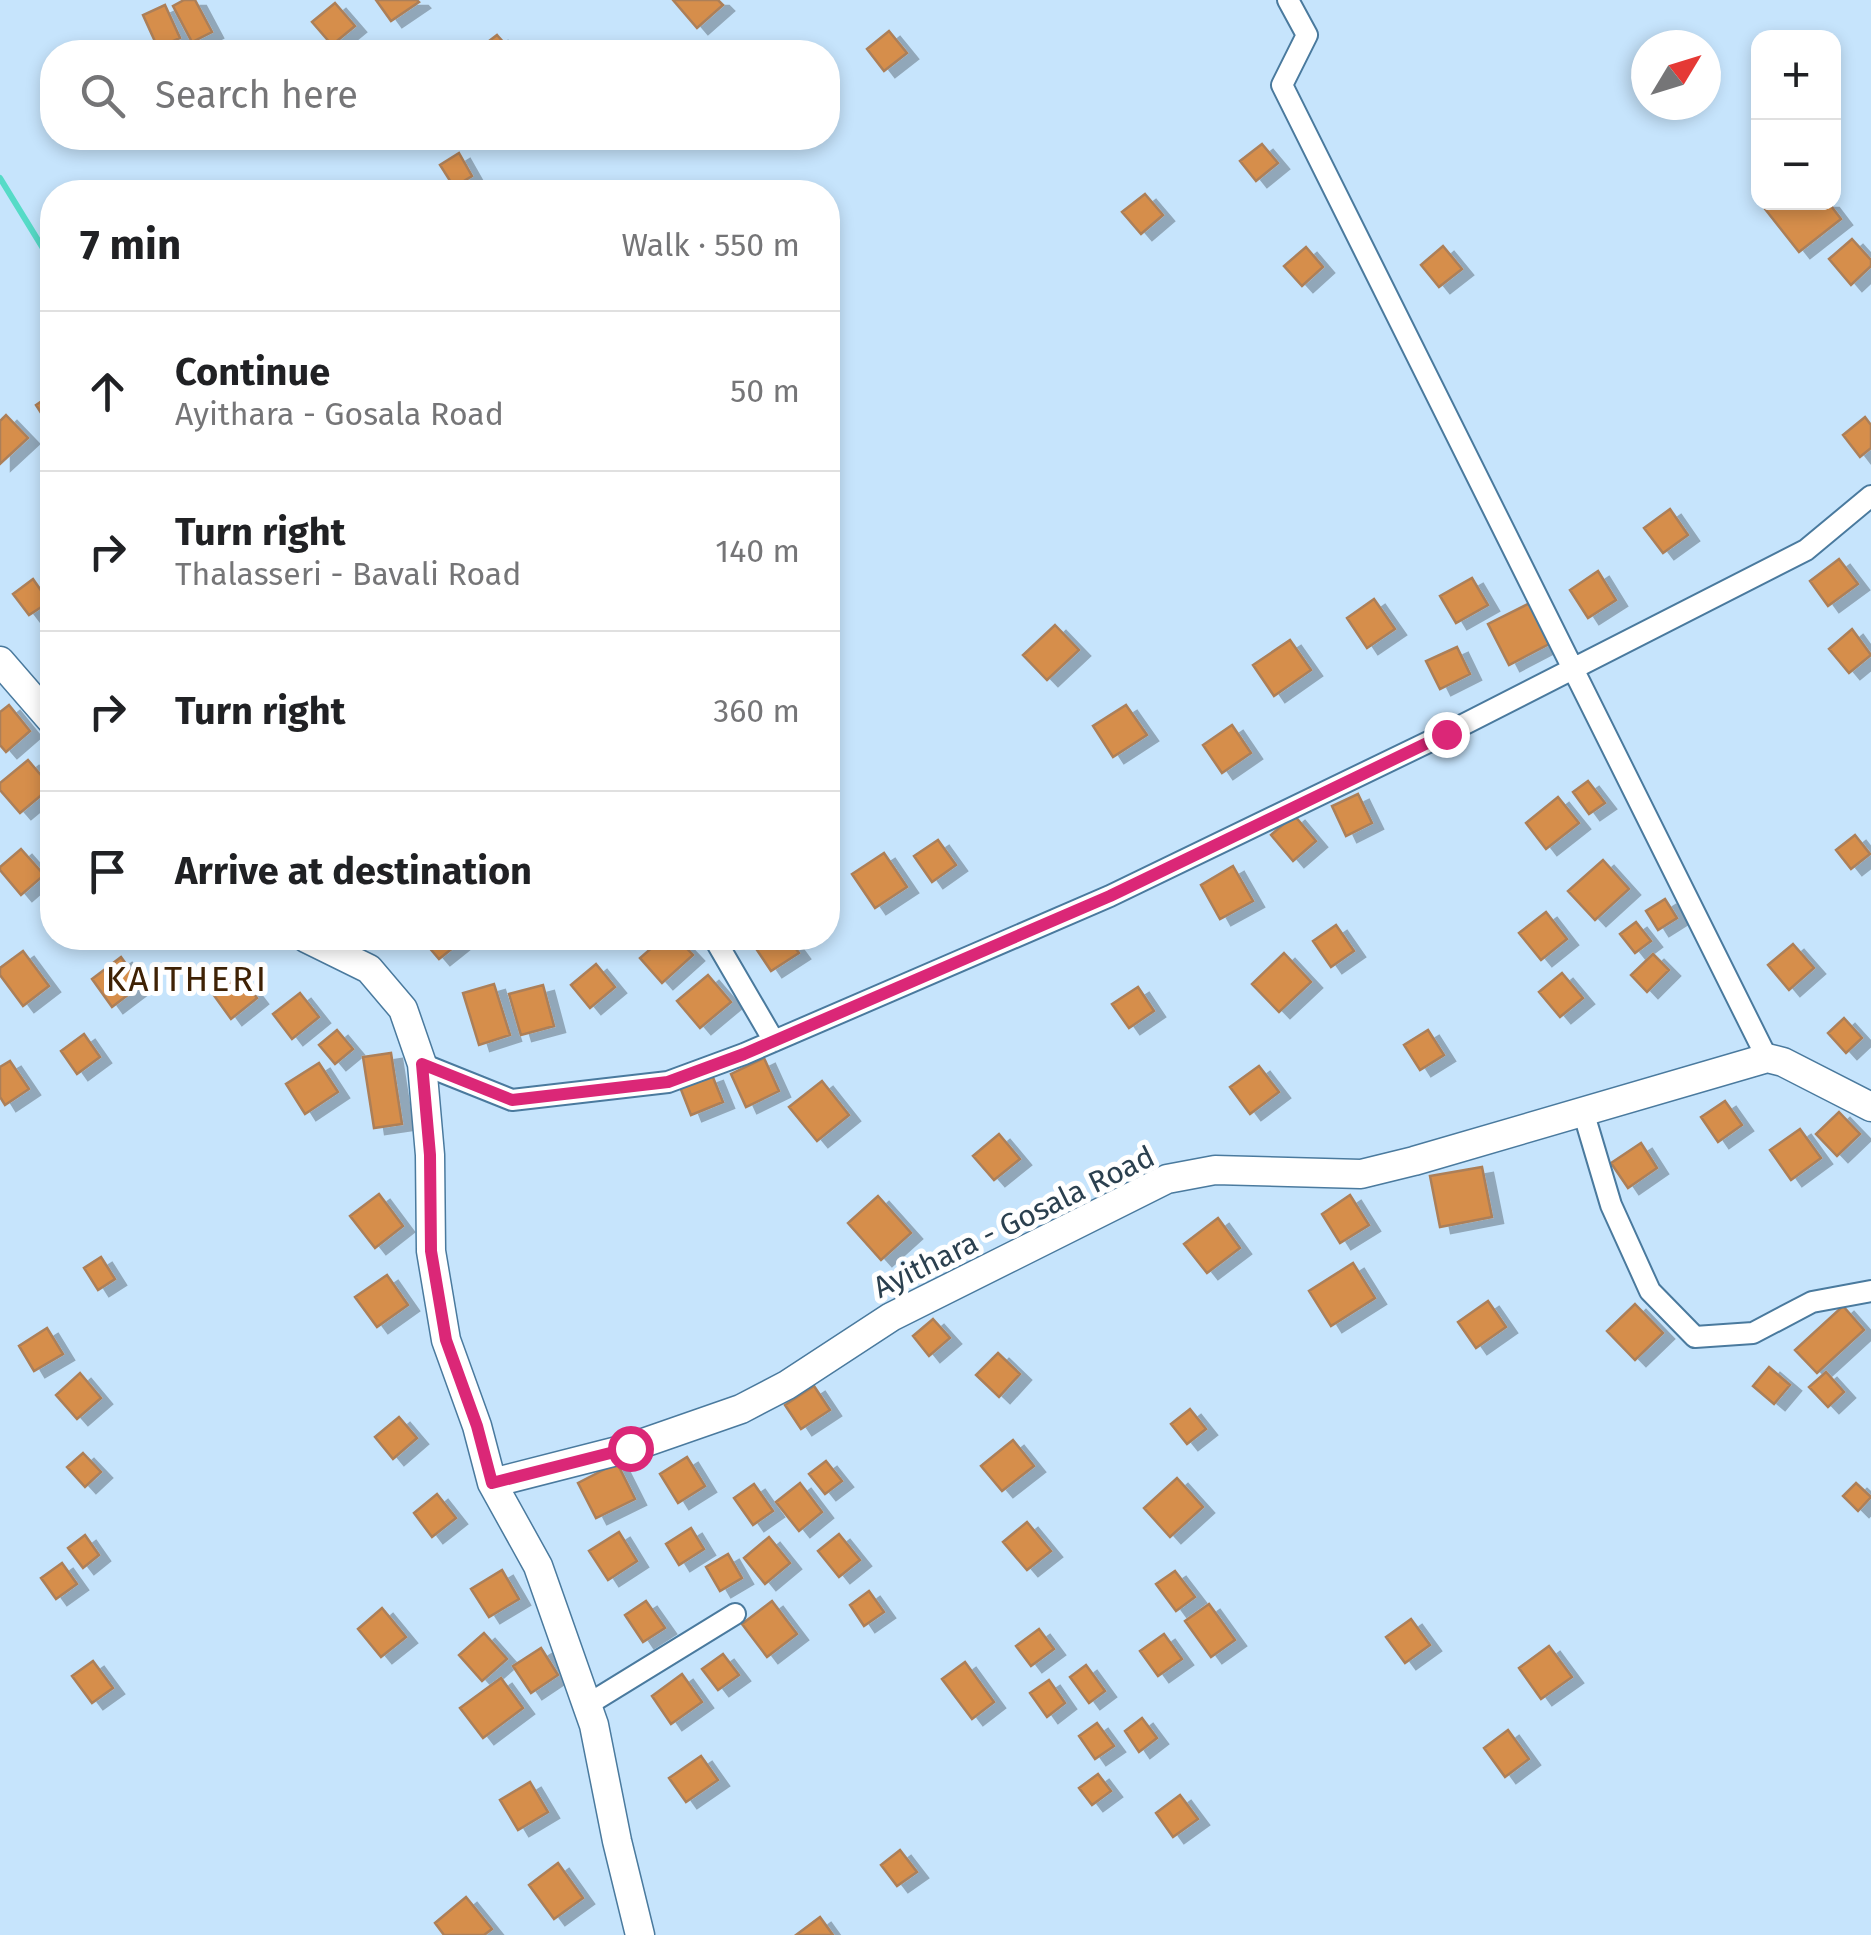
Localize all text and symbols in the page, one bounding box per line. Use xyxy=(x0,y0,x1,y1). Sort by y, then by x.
north arrow xyxy=(1631,30,1721,120)
map controls xyxy=(1751,30,1841,210)
button: + xyxy=(1751,30,1841,120)
search box xyxy=(40,40,840,150)
icon: search xyxy=(75,68,130,123)
text: Search here xyxy=(155,72,358,118)
button: − xyxy=(1751,120,1841,210)
text: 7 min xyxy=(80,220,181,270)
text: Walk · 550 m xyxy=(621,226,800,264)
text: Continue xyxy=(175,349,330,395)
icon: ahead xyxy=(80,364,135,419)
text: 50 m xyxy=(730,372,800,410)
text: Ayithara - Gosala Road xyxy=(175,395,504,433)
text: Turn right xyxy=(175,509,345,555)
icon: right xyxy=(80,524,135,579)
text: 140 m xyxy=(715,532,800,570)
text: Thalasseri - Bavali Road xyxy=(175,555,521,593)
icon: right xyxy=(80,684,135,739)
text: Turn right xyxy=(175,688,345,734)
text: 360 m xyxy=(713,692,800,730)
route end xyxy=(1424,712,1470,758)
icon: arrive xyxy=(80,844,135,899)
text: Arrive at destination xyxy=(175,848,532,894)
district label: KAITHERI xyxy=(105,958,269,1000)
street label: Ayithara - Gosala Road xyxy=(868,1138,1160,1306)
route start xyxy=(608,1426,654,1472)

